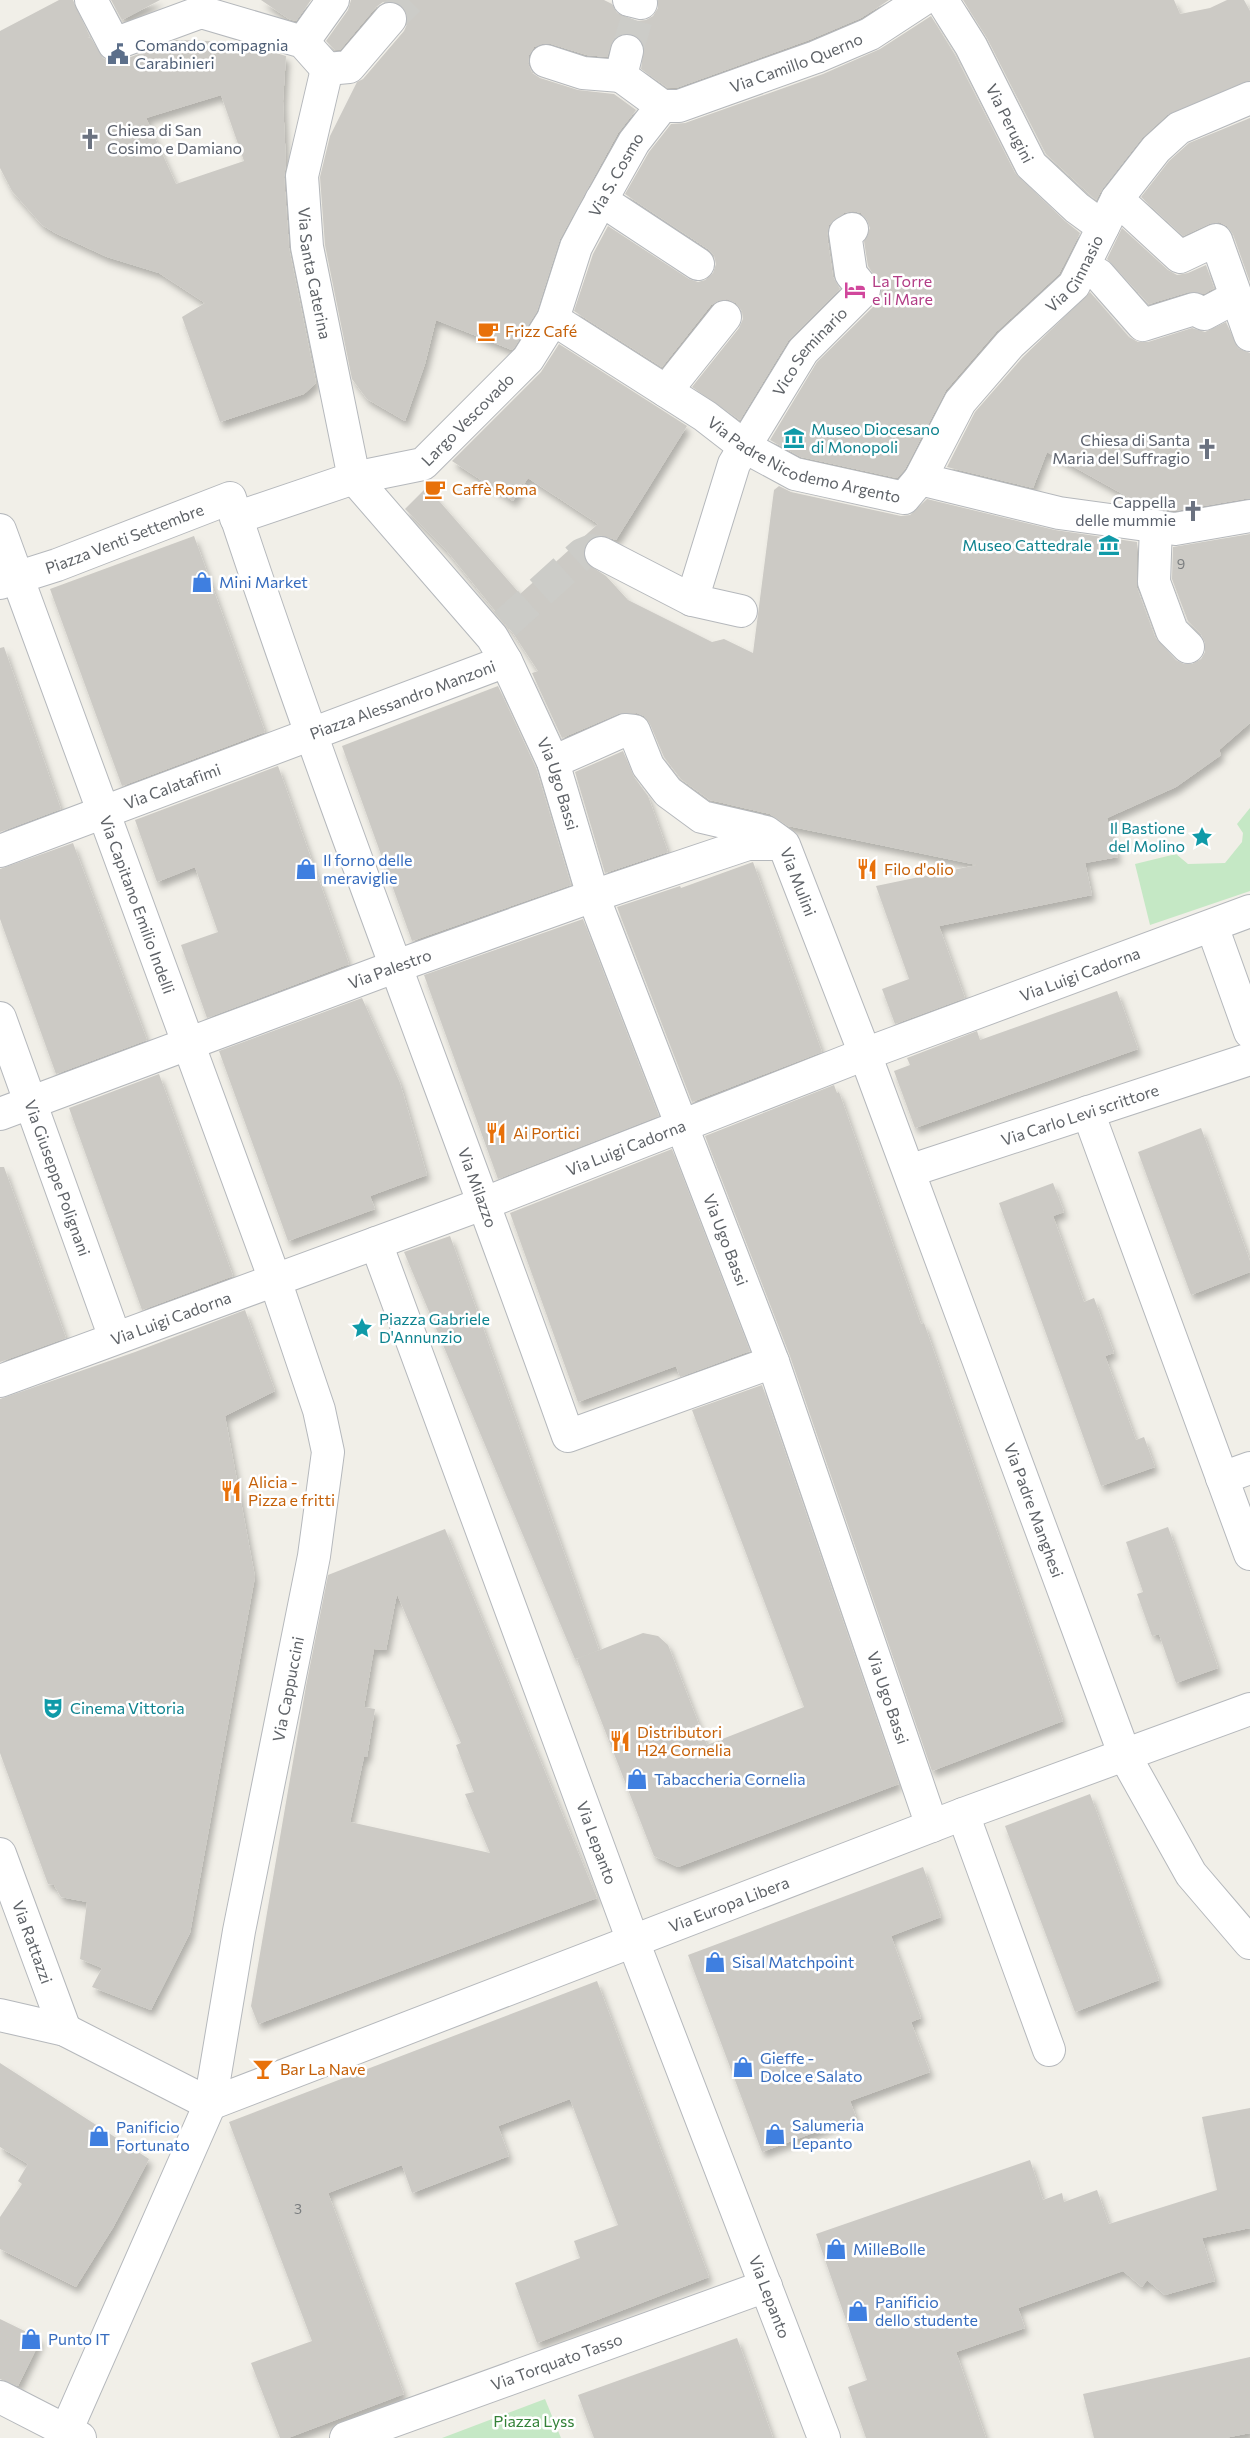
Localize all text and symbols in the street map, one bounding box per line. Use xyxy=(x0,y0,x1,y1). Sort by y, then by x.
street label: Via Camillo Querno xyxy=(727,28,865,96)
place label: Comando compagnia Carabinieri xyxy=(135,35,288,72)
public building icon: Comando compagnia Carabinieri xyxy=(106,42,130,66)
street label: Via Perugini xyxy=(983,80,1038,166)
place label: Chiesa di San Cosimo e Damiano xyxy=(107,120,242,157)
church icon: Chiesa di San Cosimo e Damiano xyxy=(78,127,102,151)
street label: Via S. Cosmo xyxy=(584,128,647,220)
street label: Via Santa Caterina xyxy=(295,206,336,341)
street label: Via Ginnasio xyxy=(1041,232,1106,316)
place label: La Torre e il Mare xyxy=(872,271,933,308)
hotel icon: La Torre e il Mare xyxy=(843,278,867,302)
street label: Vico Seminario xyxy=(768,303,851,399)
cafe icon: Frizz Café xyxy=(476,319,500,343)
place label: Frizz Café xyxy=(505,321,577,340)
street label: Largo Vescovado xyxy=(417,369,517,469)
street label: Via Padre Nicodemo Argento xyxy=(704,412,903,506)
place label: Museo Diocesano di Monopoli xyxy=(811,419,940,456)
museum icon: Museo Diocesano di Monopoli xyxy=(782,426,806,450)
place label: Chiesa di Santa Maria del Suffragio xyxy=(1052,430,1190,467)
church icon: Chiesa di Santa Maria del Suffragio xyxy=(1195,437,1219,461)
cafe icon: Caffè Roma xyxy=(423,477,447,501)
place label: Caffè Roma xyxy=(452,479,537,498)
place label: Cappella delle mummie xyxy=(1075,492,1176,529)
street label: Piazza Venti Settembre xyxy=(43,499,206,577)
church icon: Cappella delle mummie xyxy=(1181,499,1205,523)
museum icon: Museo Cattedrale xyxy=(1097,533,1121,557)
place label: Museo Cattedrale xyxy=(962,535,1092,554)
house number: 9 xyxy=(1177,555,1185,572)
shop icon: Mini Market xyxy=(190,570,214,594)
place label: Mini Market xyxy=(219,572,308,591)
street label: Piazza Alessandro Manzoni xyxy=(307,656,498,743)
street label: Via Ugo Bassi xyxy=(534,734,583,832)
street label: Via Calatafimi xyxy=(121,759,223,813)
street label: Via Capitano Emilio Indelli xyxy=(96,813,179,996)
place label: Il Bastione del Molino xyxy=(1108,818,1185,855)
place icon: Il Bastione del Molino xyxy=(1190,825,1214,849)
street label: Via Mulini xyxy=(777,845,821,919)
place label: Il forno delle meraviglie xyxy=(323,850,413,887)
shop icon: Il forno delle meraviglie xyxy=(294,857,318,881)
restaurant icon: Filo d'olio xyxy=(855,857,879,881)
place label: Filo d'olio xyxy=(884,859,954,878)
street label: Via Luigi Cadorna xyxy=(1017,943,1142,1005)
street label: Via Palestro xyxy=(345,944,434,992)
street label: Via Carlo Levi scrittore xyxy=(999,1080,1161,1149)
street label: Via Giuseppe Polignani xyxy=(21,1097,95,1258)
street label: Via Luigi Cadorna xyxy=(563,1115,688,1179)
restaurant icon: Ai Portici xyxy=(484,1121,508,1145)
place label: Ai Portici xyxy=(513,1123,580,1142)
street label: Via Milazzo xyxy=(455,1145,502,1230)
street label: Via Ugo Bassi xyxy=(700,1191,753,1288)
street label: Via Luigi Cadorna xyxy=(108,1287,233,1349)
place label: Piazza Gabriele D'Annunzio xyxy=(379,1309,490,1346)
place icon: Piazza Gabriele D'Annunzio xyxy=(350,1316,374,1340)
street label: Via Padre Manghesi xyxy=(1001,1440,1068,1580)
place label: Alicia - Pizza e fritti xyxy=(248,1472,335,1509)
restaurant icon: Alicia - Pizza e fritti xyxy=(219,1479,243,1503)
street label: Via Cappuccini xyxy=(268,1635,307,1743)
street label: Via Ugo Bassi xyxy=(864,1649,913,1746)
theatre icon: Cinema Vittoria xyxy=(41,1696,65,1720)
place label: Cinema Vittoria xyxy=(70,1698,185,1717)
place label: Distributori H24 Cornelia xyxy=(637,1722,731,1759)
restaurant icon: Distributori H24 Cornelia xyxy=(608,1729,632,1753)
shop icon: Tabaccheria Cornelia xyxy=(625,1767,649,1791)
place label: Tabaccheria Cornelia xyxy=(654,1769,806,1788)
street label: Via Lepanto xyxy=(573,1798,621,1887)
street label: Via Europa Libera xyxy=(666,1872,792,1935)
street label: Via Rattazzi xyxy=(9,1898,57,1986)
shop icon: Sisal Matchpoint xyxy=(703,1950,727,1974)
place label: Sisal Matchpoint xyxy=(732,1952,855,1971)
place label: Gieffe - Dolce e Salato xyxy=(760,2048,863,2085)
shop icon: Gieffe - Dolce e Salato xyxy=(731,2055,755,2079)
bar icon: Bar La Nave xyxy=(251,2057,275,2081)
place label: Bar La Nave xyxy=(280,2059,365,2078)
place label: Salumeria Lepanto xyxy=(792,2115,864,2152)
place label: Panificio Fortunato xyxy=(116,2117,190,2154)
shop icon: Salumeria Lepanto xyxy=(763,2122,787,2146)
shop icon: Panificio Fortunato xyxy=(87,2124,111,2148)
house number: 3 xyxy=(294,2200,302,2217)
shop icon: MilleBolle xyxy=(824,2237,848,2261)
place label: MilleBolle xyxy=(853,2239,925,2258)
street label: Via Lepanto xyxy=(746,2253,795,2341)
place label: Panificio dello studente xyxy=(875,2292,978,2329)
shop icon: Panificio dello studente xyxy=(846,2299,870,2323)
shop icon: Punto IT xyxy=(19,2327,43,2351)
place label: Punto IT xyxy=(48,2329,110,2348)
street label: Via Torquato Tasso xyxy=(488,2329,625,2394)
park label: Piazza Lyss xyxy=(493,2411,575,2430)

